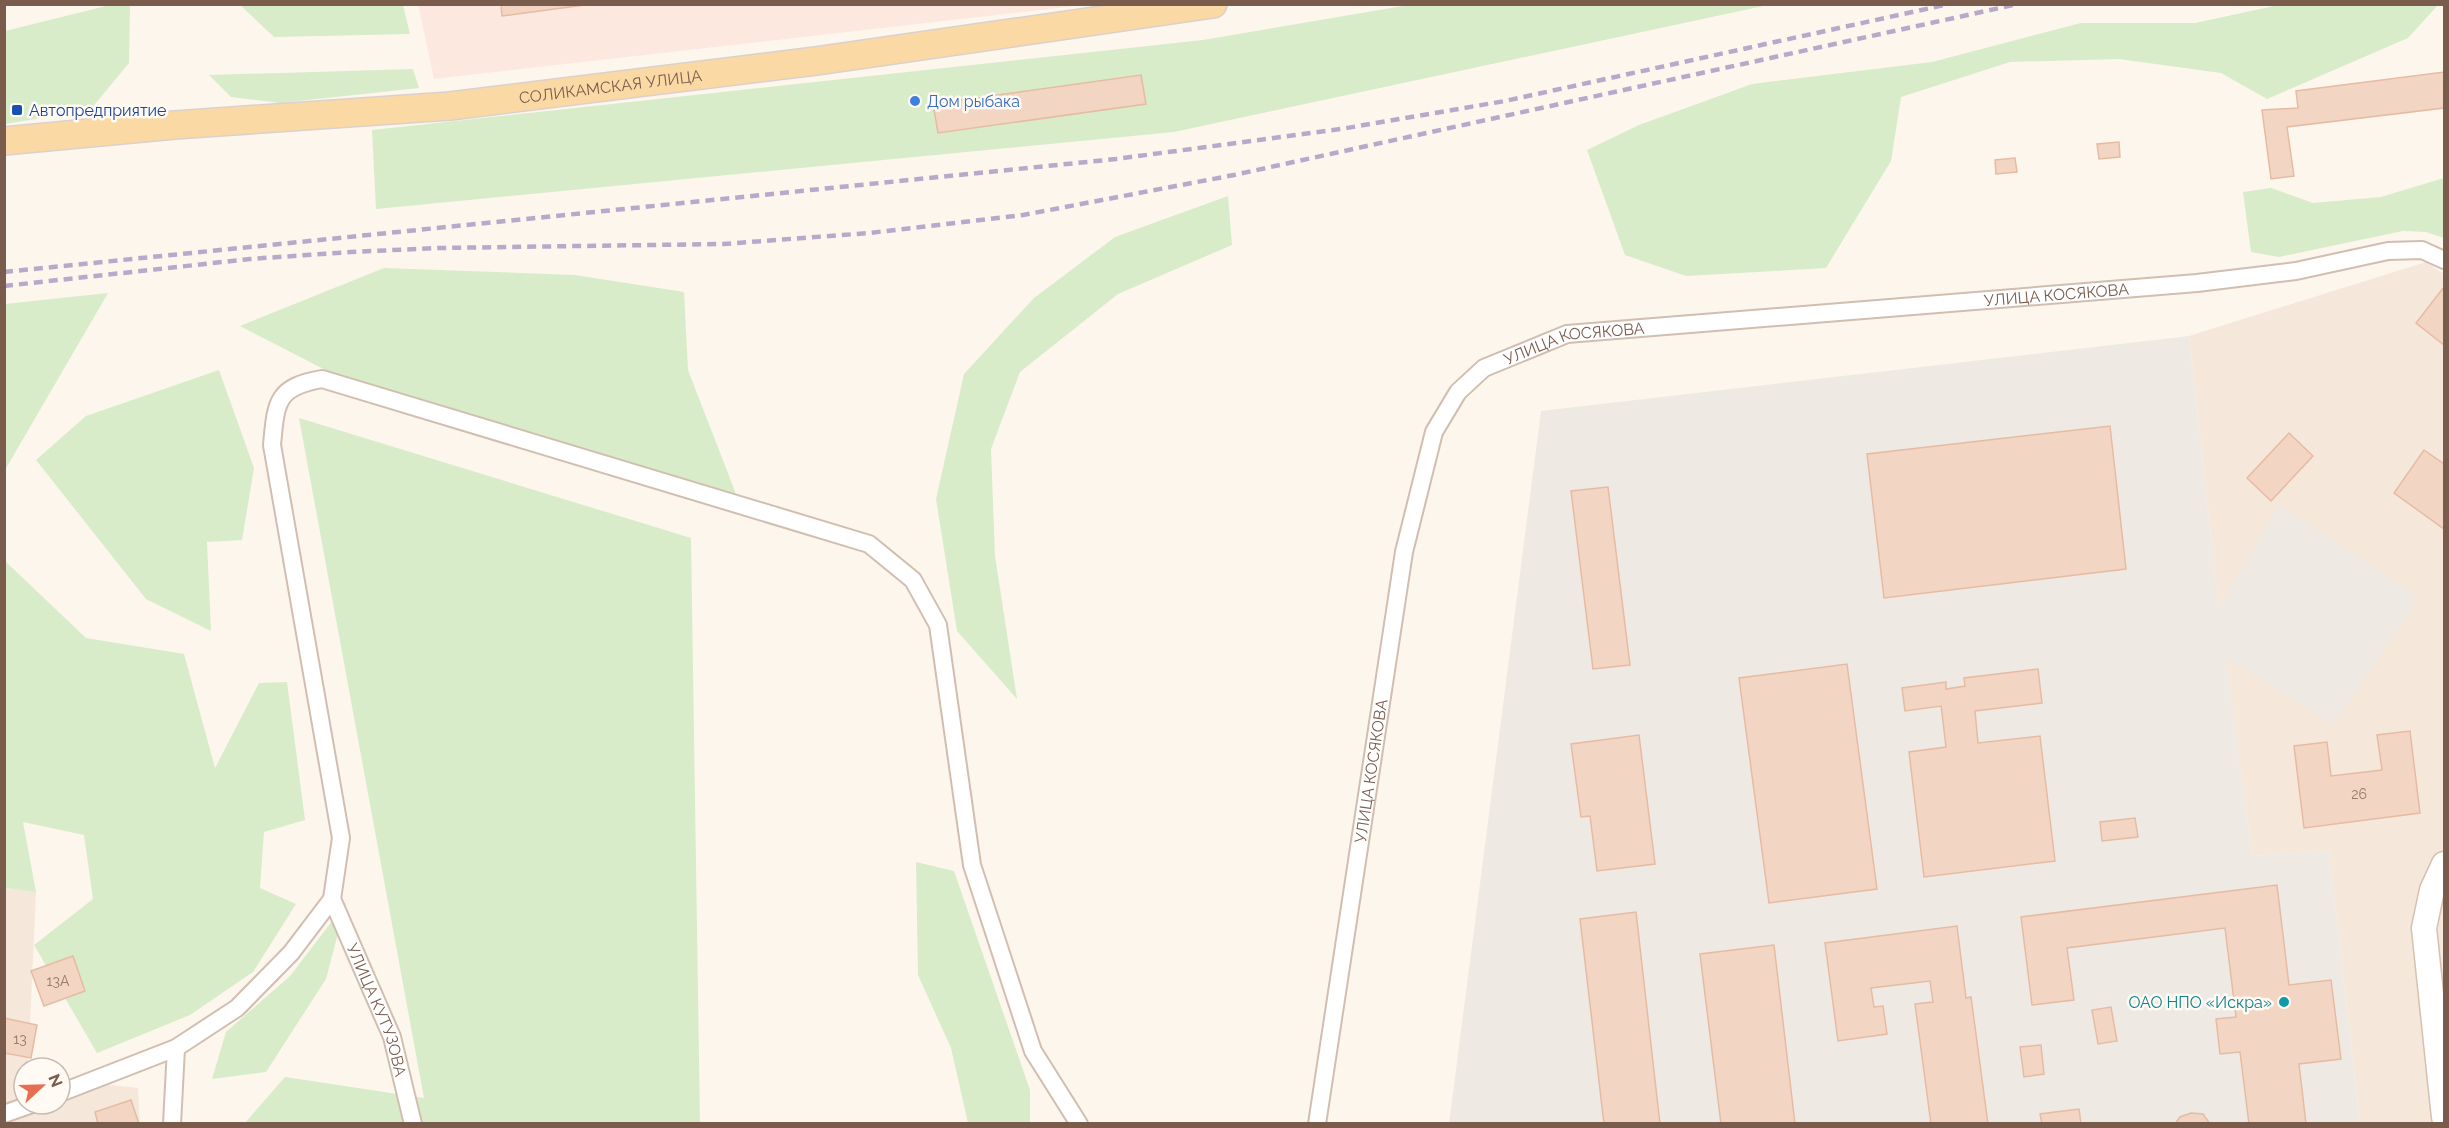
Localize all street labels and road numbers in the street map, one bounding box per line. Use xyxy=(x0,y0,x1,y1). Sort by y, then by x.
street label: СОЛИКАМСКАЯ УЛИЦА xyxy=(518,66,703,107)
street label: УЛИЦА КОСЯКОВА xyxy=(1983,279,2130,310)
street label: УЛИЦА КОСЯКОВА xyxy=(1501,318,1645,368)
street label: УЛИЦА КОСЯКОВА xyxy=(1350,698,1391,844)
street label: УЛИЦА КУТУЗОВА xyxy=(343,940,411,1079)

